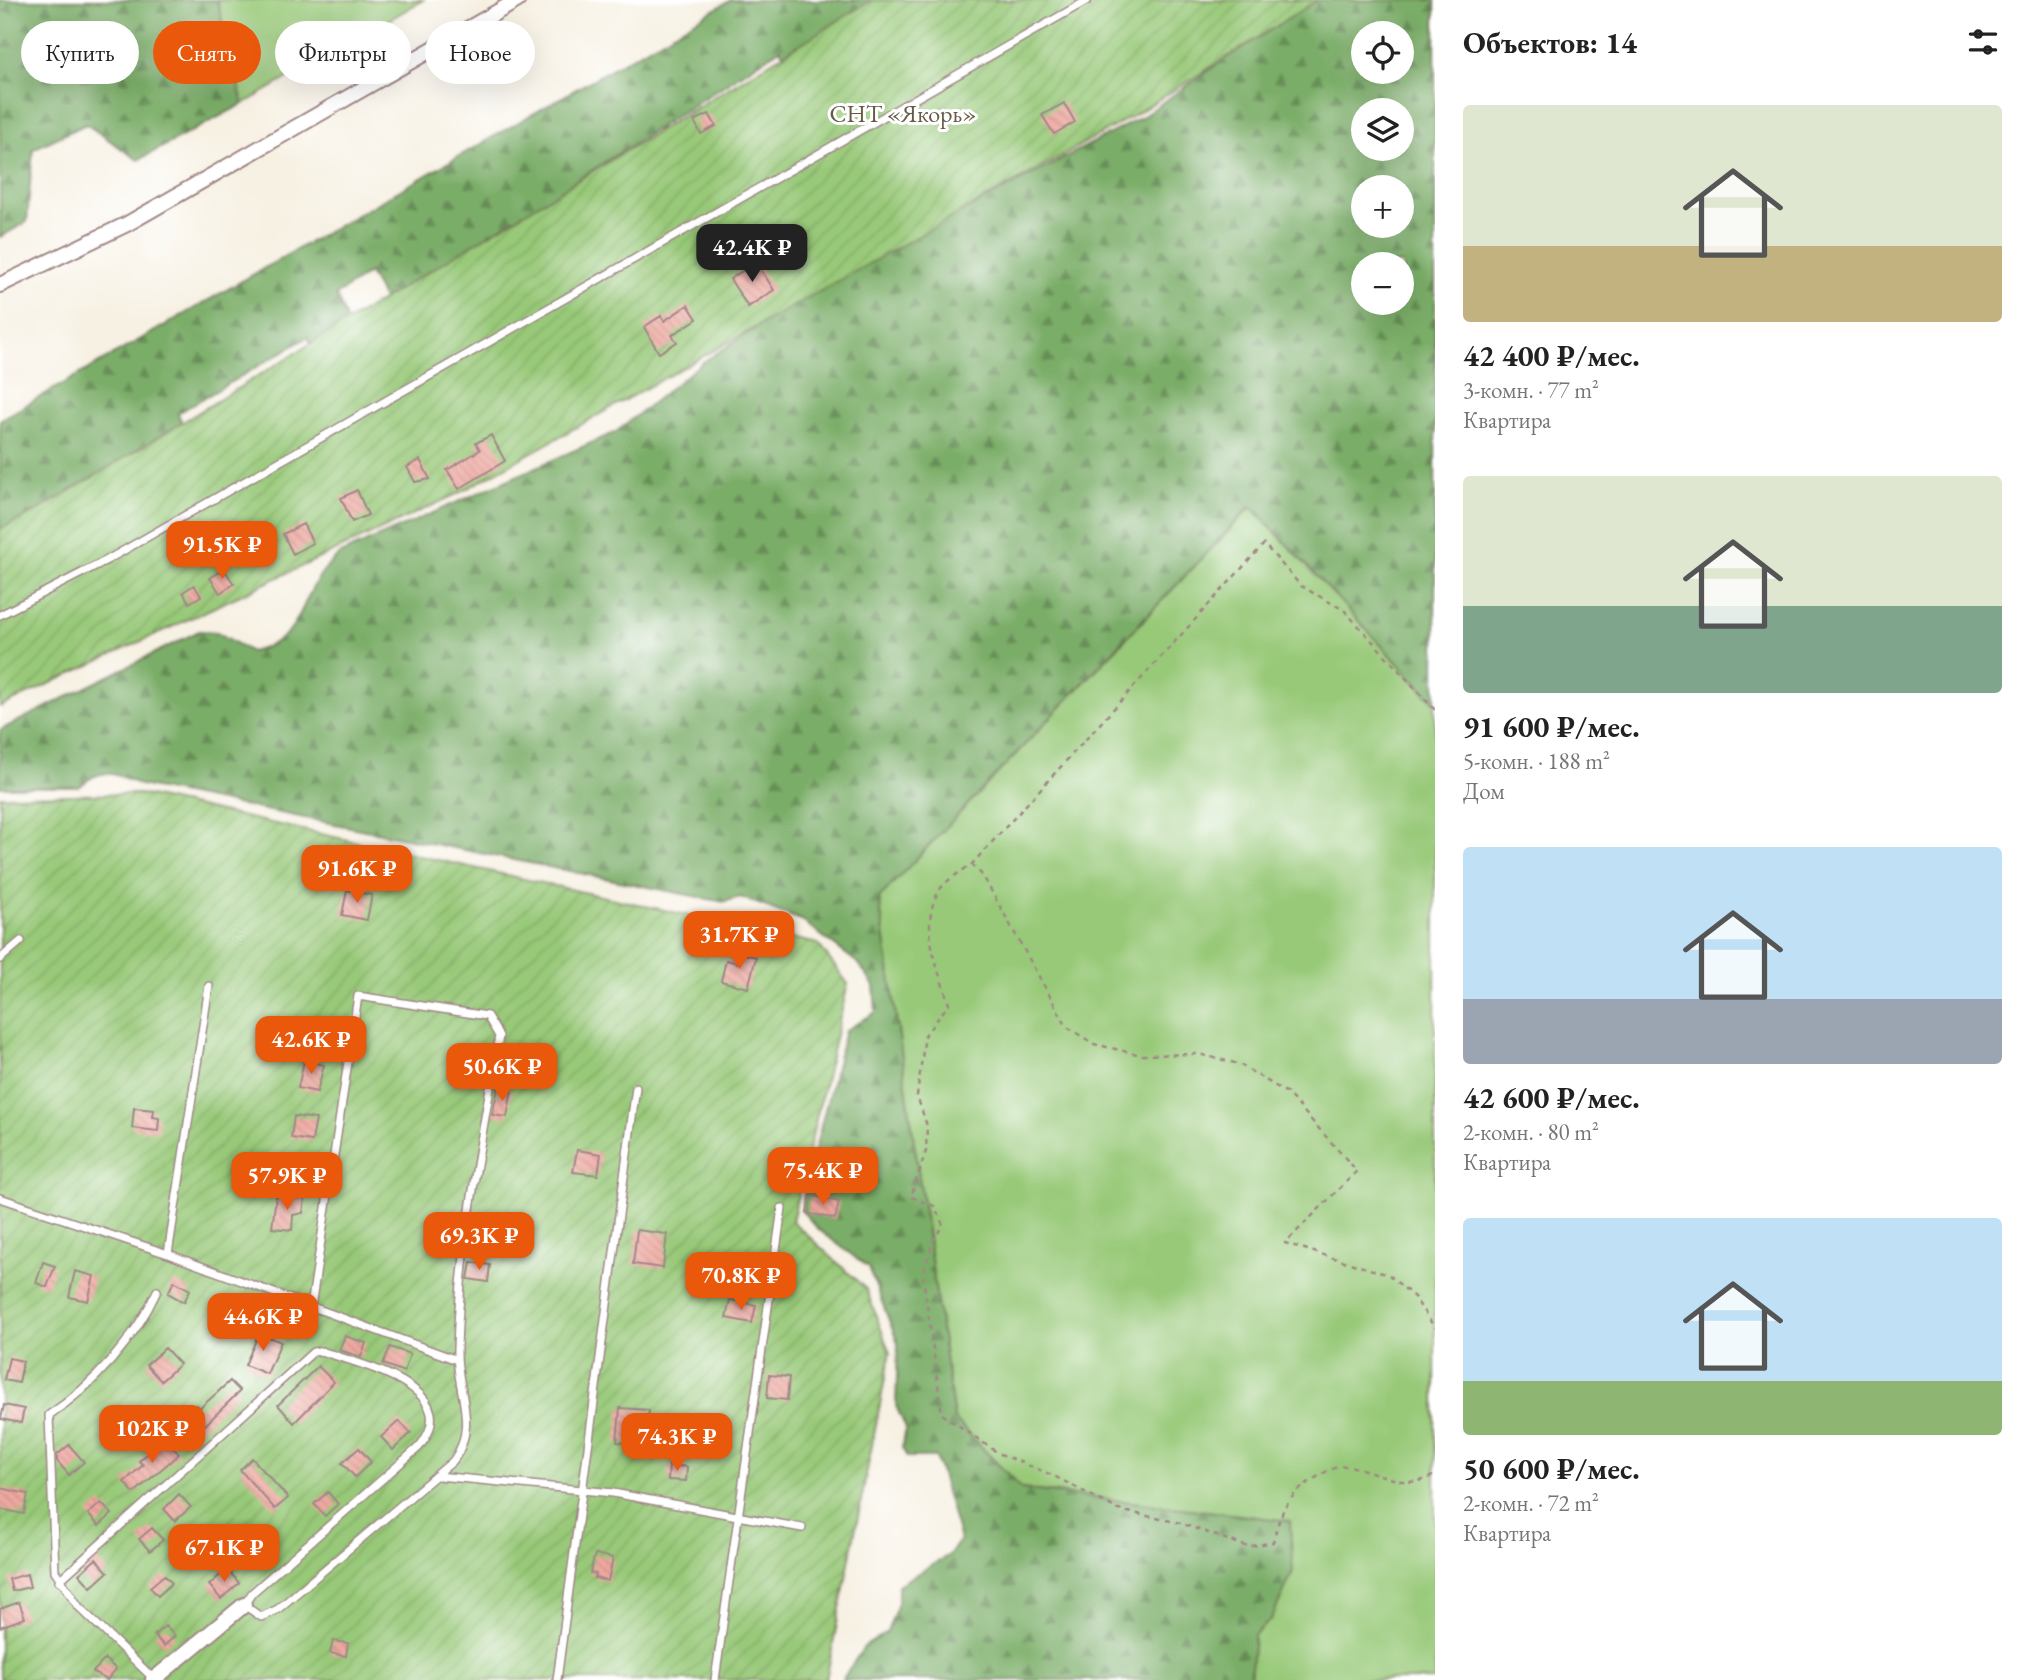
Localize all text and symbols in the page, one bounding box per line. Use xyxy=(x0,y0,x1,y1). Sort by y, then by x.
chip: Купить xyxy=(21,21,139,84)
chip: Снять xyxy=(153,21,261,84)
chip: Фильтры xyxy=(275,21,411,84)
chip: Новое xyxy=(425,21,535,84)
map controls xyxy=(1351,21,1414,315)
button: locate xyxy=(1351,21,1414,84)
text: Объектов: 14 xyxy=(1463,23,1637,62)
icon: filters xyxy=(1964,23,2002,61)
park label: СНТ «Якорь» xyxy=(829,98,977,129)
button: layers xyxy=(1351,98,1414,161)
icon: home xyxy=(1670,150,1796,276)
button: + xyxy=(1351,175,1414,238)
pin: 42.4K ₽ xyxy=(687,224,817,284)
text: 42.4K ₽ xyxy=(712,232,792,262)
button: − xyxy=(1351,252,1414,315)
text: 42 400 ₽/мес. xyxy=(1463,336,1640,375)
text: 3-комн. · 77 m² xyxy=(1463,375,1599,405)
text: Квартира xyxy=(1463,405,1551,435)
icon: home xyxy=(1670,521,1796,647)
pin: 91.5K ₽ xyxy=(157,522,287,581)
text: 91.5K ₽ xyxy=(182,529,262,559)
text: 91 600 ₽/мес. xyxy=(1463,707,1640,746)
text: 5-комн. · 188 m² xyxy=(1463,746,1610,776)
text: Дом xyxy=(1463,776,1505,806)
pin: 91.6K ₽ xyxy=(292,846,422,905)
text: 91.6K ₽ xyxy=(317,853,397,883)
icon: home xyxy=(1670,892,1796,1018)
pin: 31.7K ₽ xyxy=(674,912,804,971)
text: 31.7K ₽ xyxy=(699,919,779,949)
pin: 42.6K ₽ xyxy=(246,1016,376,1076)
text: 42.6K ₽ xyxy=(271,1024,351,1054)
pin: 50.6K ₽ xyxy=(437,1044,567,1103)
text: 50.6K ₽ xyxy=(462,1051,542,1081)
text: 42 600 ₽/мес. xyxy=(1463,1078,1640,1117)
text: 2-комн. · 80 m² xyxy=(1463,1117,1599,1147)
text: Квартира xyxy=(1463,1147,1551,1177)
pin: 75.4K ₽ xyxy=(758,1148,888,1207)
pin: 57.9K ₽ xyxy=(222,1152,352,1212)
text: 75.4K ₽ xyxy=(783,1155,863,1185)
text: 57.9K ₽ xyxy=(247,1160,327,1190)
pin: 69.3K ₽ xyxy=(414,1212,544,1272)
text: 69.3K ₽ xyxy=(439,1220,519,1250)
pin: 70.8K ₽ xyxy=(676,1252,806,1312)
text: 70.8K ₽ xyxy=(701,1260,781,1290)
icon: home xyxy=(1670,1263,1796,1389)
pin: 44.6K ₽ xyxy=(198,1294,328,1353)
text: 44.6K ₽ xyxy=(223,1301,303,1331)
pin: 102K ₽ xyxy=(95,1406,209,1465)
text: 102K ₽ xyxy=(115,1413,189,1443)
pin: 74.3K ₽ xyxy=(612,1414,742,1473)
text: 74.3K ₽ xyxy=(637,1421,717,1451)
text: 50 600 ₽/мес. xyxy=(1463,1449,1640,1488)
text: 2-комн. · 72 m² xyxy=(1463,1488,1599,1518)
text: Квартира xyxy=(1463,1518,1551,1548)
pin: 67.1K ₽ xyxy=(159,1524,289,1584)
text: 67.1K ₽ xyxy=(184,1532,264,1562)

